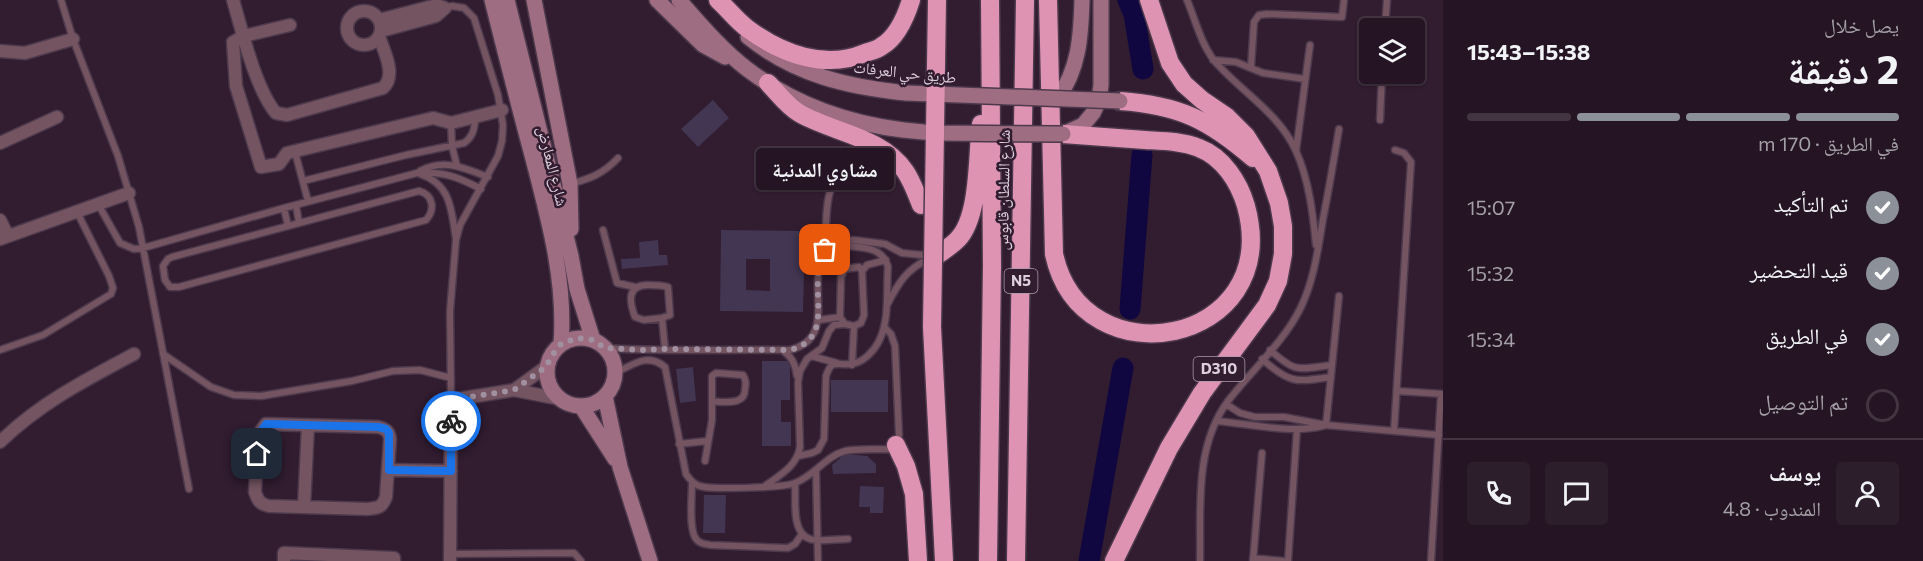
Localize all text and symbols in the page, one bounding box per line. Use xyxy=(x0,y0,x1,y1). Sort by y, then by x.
text: يصل خلال xyxy=(1824,13,1899,37)
map controls xyxy=(1359,18,1425,84)
button: layers xyxy=(1359,18,1425,84)
text: 15:38–15:43 xyxy=(1467,38,1590,65)
text: 2 دقيقة xyxy=(1787,44,1899,92)
street label: طريق حي العرفات xyxy=(852,57,958,90)
street label: شارع المعارض xyxy=(532,124,573,208)
street label: شارع السلطان قابوس xyxy=(992,130,1015,250)
text: في الطريق · 170 m xyxy=(1758,131,1899,155)
callout: مشاوي المدنية xyxy=(756,148,894,190)
text: مشاوي المدنية xyxy=(772,157,878,181)
text: تم التأكيد xyxy=(1774,190,1848,217)
icon: check xyxy=(1866,191,1899,224)
text: 15:07 xyxy=(1467,195,1515,219)
pin xyxy=(799,224,850,275)
icon: bag xyxy=(808,233,841,266)
text: قيد التحضير xyxy=(1750,256,1848,283)
icon: check xyxy=(1866,257,1899,290)
text: 15:32 xyxy=(1467,261,1514,285)
road number: N5 xyxy=(1004,269,1038,293)
text: في الطريق xyxy=(1765,322,1848,349)
icon: check xyxy=(1866,323,1899,356)
text: 15:34 xyxy=(1467,327,1515,351)
road number: D310 xyxy=(1194,357,1244,381)
text: تم التوصيل xyxy=(1758,388,1848,415)
courier xyxy=(421,391,481,451)
icon: bike xyxy=(435,405,468,438)
pin xyxy=(231,428,282,479)
icon: home xyxy=(240,437,273,470)
text: يوسف xyxy=(1769,459,1821,486)
button: phone xyxy=(1467,462,1530,525)
button: chat xyxy=(1545,462,1608,525)
button: person xyxy=(1836,462,1899,525)
text: المندوب · 4.8 xyxy=(1723,496,1821,520)

